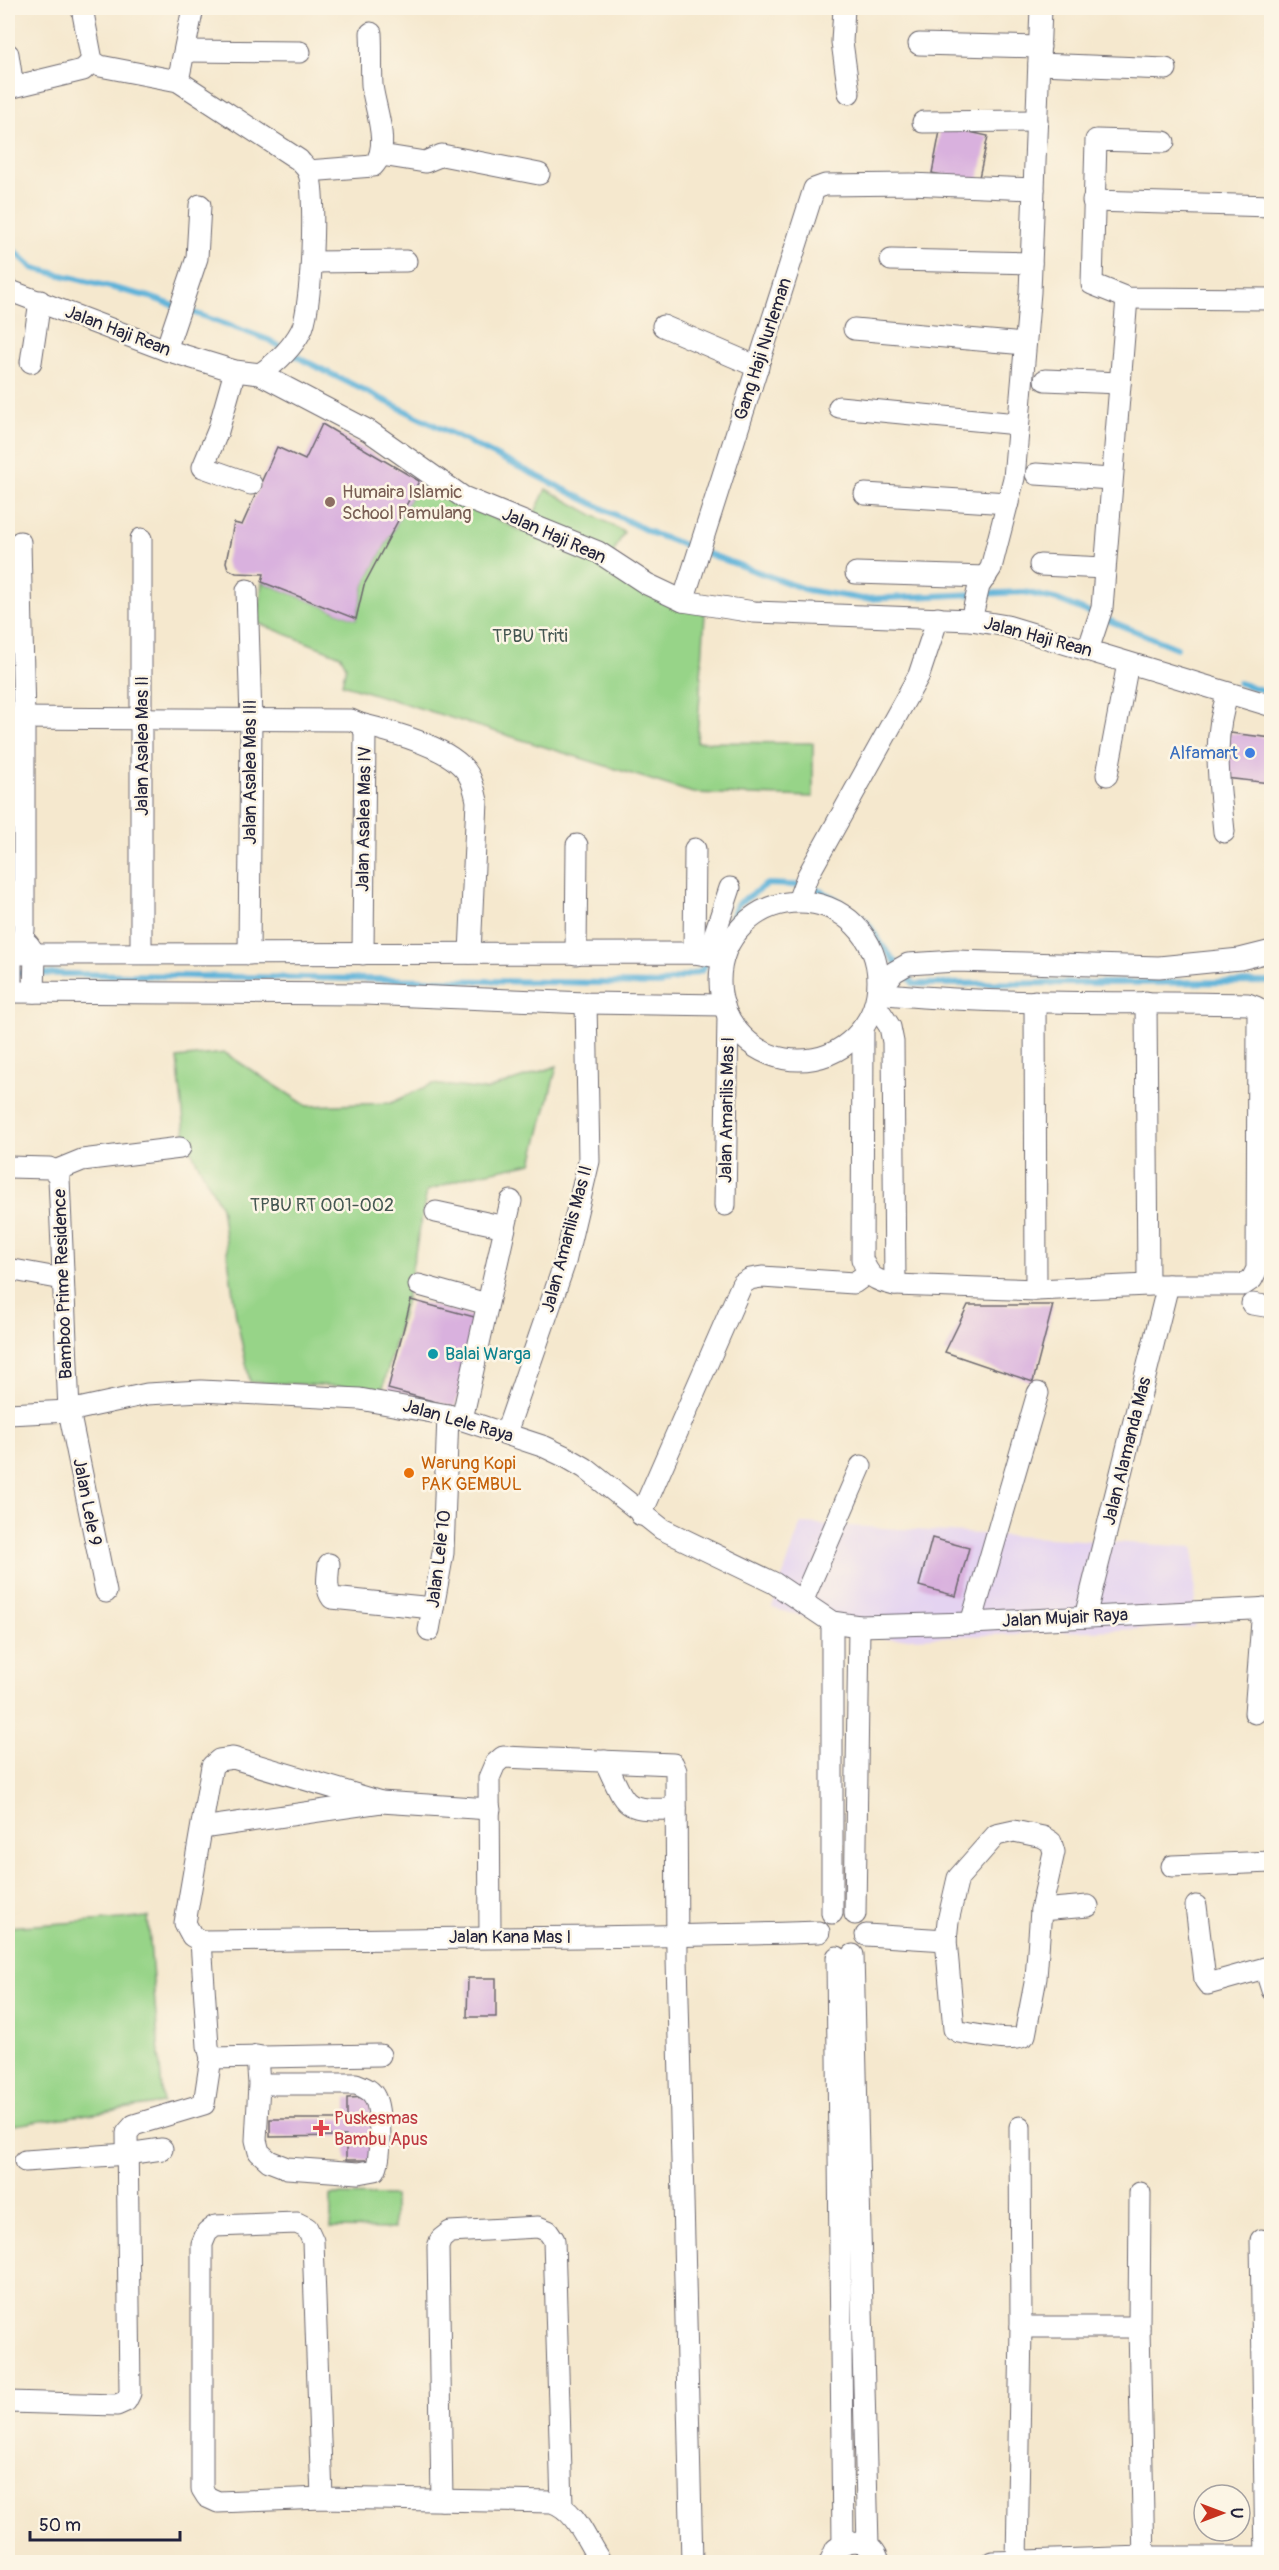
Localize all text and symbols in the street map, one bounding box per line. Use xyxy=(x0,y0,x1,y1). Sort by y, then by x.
street label: Gang Haji Nurleman xyxy=(729,275,797,423)
street label: Jalan Haji Rean xyxy=(62,300,174,362)
place label: Humaira Islamic School Pamulang xyxy=(342,481,472,525)
marker: Humaira Islamic School Pamulang xyxy=(323,495,337,509)
street label: Jalan Haji Rean xyxy=(498,503,610,569)
street label: Jalan Haji Rean xyxy=(981,611,1095,663)
park label: TPBU Triti xyxy=(492,625,568,648)
street label: Jalan Asalea Mas II xyxy=(131,676,154,816)
street label: Jalan Asalea Mas III xyxy=(239,699,262,845)
place label: Alfamart xyxy=(1169,742,1239,765)
street label: Jalan Asalea Mas IV xyxy=(351,746,377,892)
marker: Alfamart xyxy=(1243,746,1257,760)
street label: Jalan Amarilis Mas I xyxy=(714,1037,740,1183)
street label: Jalan Amarilis Mas II xyxy=(536,1163,598,1315)
street label: Bamboo Prime Residence xyxy=(48,1188,78,1380)
park label: TPBU RT 001-002 xyxy=(250,1194,394,1217)
place label: Balai Warga xyxy=(445,1343,531,1366)
marker: Balai Warga xyxy=(426,1347,440,1361)
street label: Jalan Alamanda Mas xyxy=(1097,1374,1157,1528)
street label: Jalan Lele Raya xyxy=(400,1394,516,1448)
place label: Warung Kopi PAK GEMBUL xyxy=(421,1452,522,1496)
street label: Jalan Lele 9 xyxy=(67,1456,107,1548)
marker: Warung Kopi PAK GEMBUL xyxy=(402,1466,416,1480)
street label: Jalan Lele 10 xyxy=(422,1509,456,1609)
street label: Jalan Mujair Raya xyxy=(1001,1603,1129,1633)
street label: Jalan Kana Mas I xyxy=(449,1926,571,1949)
place label: Puskesmas Bambu Apus xyxy=(334,2107,428,2151)
marker: Puskesmas Bambu Apus xyxy=(312,2119,330,2137)
north arrow xyxy=(1192,2483,1252,2543)
scale bar xyxy=(30,2504,180,2542)
text: U xyxy=(1226,2508,1246,2519)
text: 50 m xyxy=(39,2514,81,2537)

